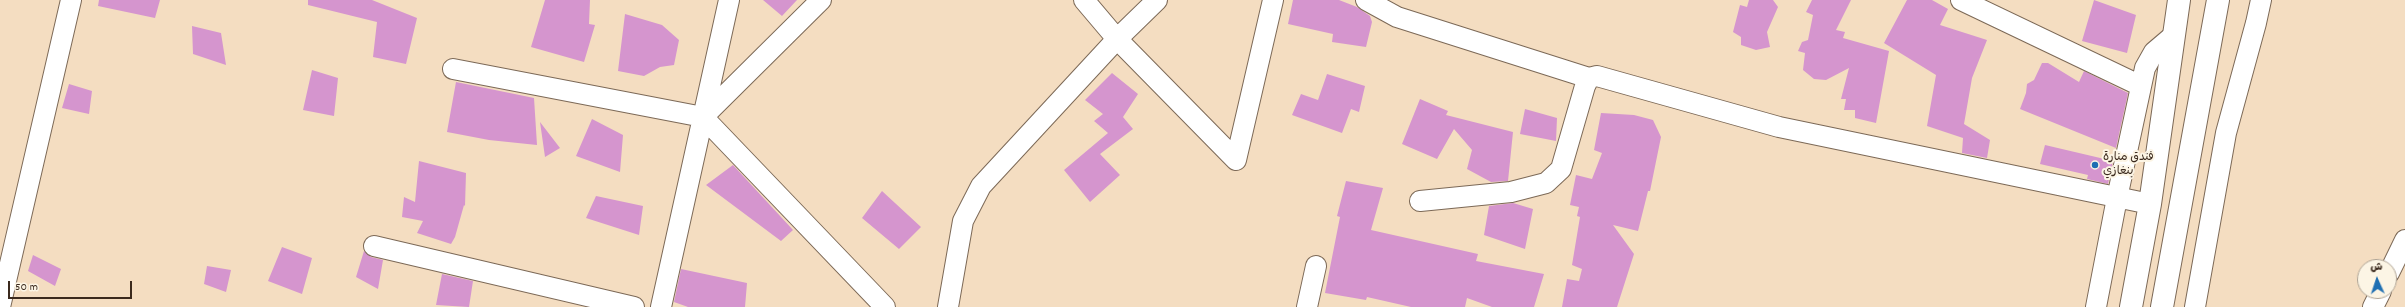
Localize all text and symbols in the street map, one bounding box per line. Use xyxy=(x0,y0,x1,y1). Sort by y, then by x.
place label: فندق منارة بنغازي xyxy=(2103,151,2154,179)
marker: فندق منارة بنغازي xyxy=(2090,160,2100,170)
north arrow xyxy=(2357,259,2397,299)
text: ش xyxy=(2370,260,2383,276)
scale bar xyxy=(10,273,134,299)
text: 50 m xyxy=(15,279,38,296)

